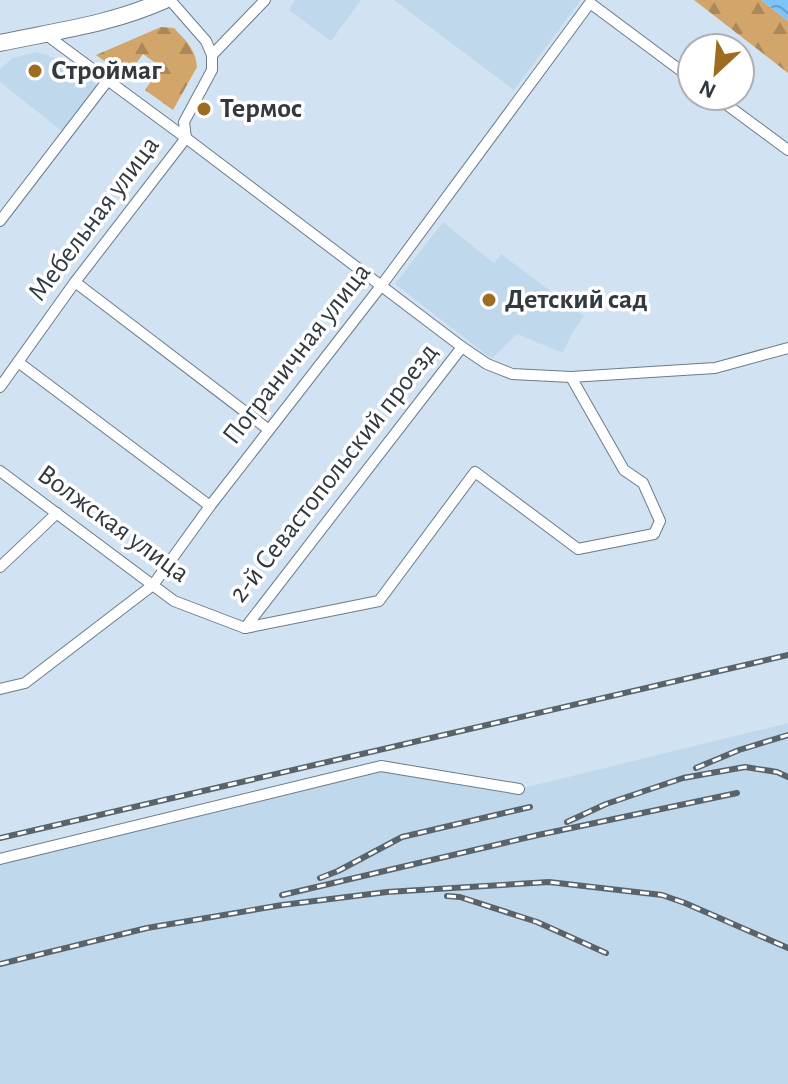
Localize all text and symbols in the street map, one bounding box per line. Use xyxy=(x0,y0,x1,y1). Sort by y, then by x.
north arrow xyxy=(676,32,756,112)
place label: Строймаг xyxy=(51,57,162,85)
marker: Строймаг xyxy=(26,62,44,80)
text: N xyxy=(696,76,719,102)
place label: Термос xyxy=(220,95,302,123)
marker: Термос xyxy=(195,100,213,118)
street label: Мебельная улица xyxy=(23,131,165,307)
street label: Пограничная улица xyxy=(218,258,376,450)
place label: Детский сад xyxy=(505,286,648,314)
marker: Детский сад xyxy=(480,291,498,309)
street label: 2-й Севастопольский проезд xyxy=(224,338,444,608)
street label: Волжская улица xyxy=(32,460,194,588)

